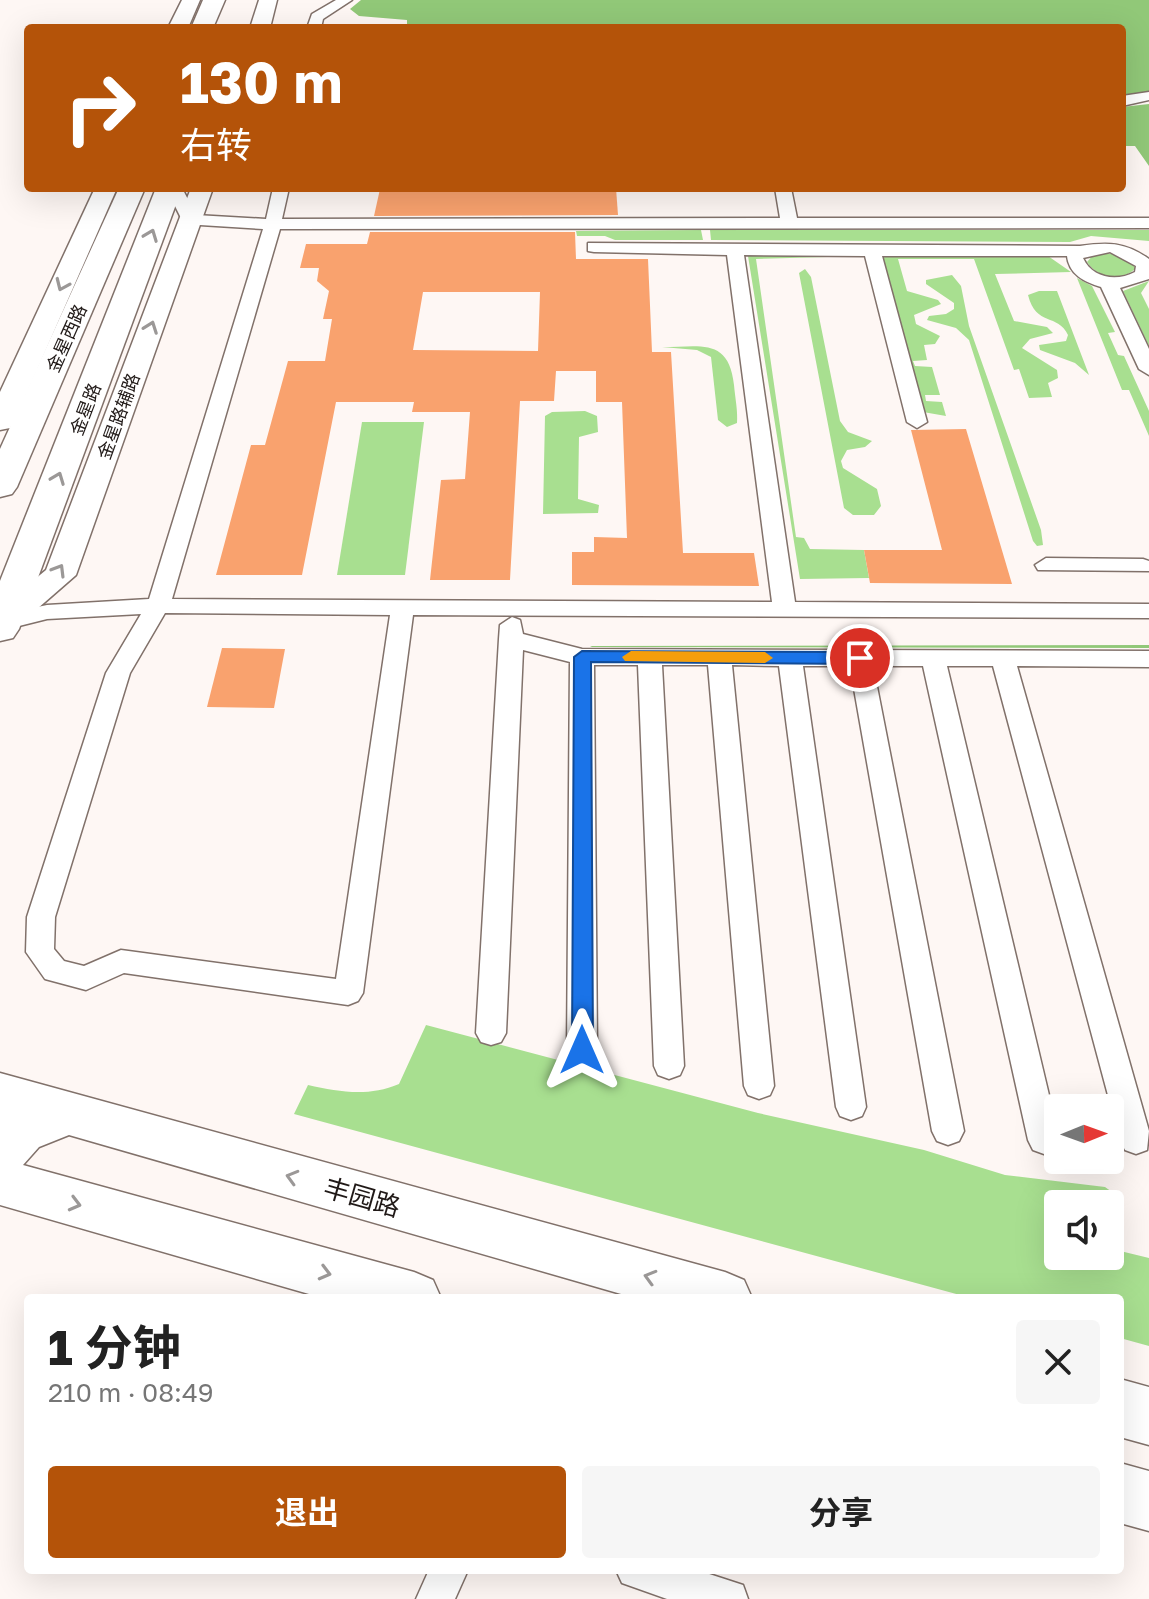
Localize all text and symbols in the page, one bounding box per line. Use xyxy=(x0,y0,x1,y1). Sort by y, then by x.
text: 130 m xyxy=(180,48,342,115)
icon: right xyxy=(48,56,152,160)
text: 右转 xyxy=(180,123,252,166)
one-way arrow xyxy=(141,229,158,243)
one-way arrow xyxy=(56,276,72,291)
street label: 金星西路 xyxy=(41,301,91,375)
one-way arrow xyxy=(141,321,158,335)
street label: 金星路辅路 xyxy=(92,370,144,462)
street label: 金星路 xyxy=(65,380,105,438)
one-way arrow xyxy=(48,472,65,486)
one-way arrow xyxy=(49,564,64,578)
pin xyxy=(826,624,894,692)
icon: arrive xyxy=(838,636,882,680)
position arrow xyxy=(540,1008,624,1092)
north arrow xyxy=(1044,1094,1124,1174)
map controls xyxy=(1044,1094,1124,1270)
one-way arrow xyxy=(285,1170,299,1186)
street label: 丰园路 xyxy=(320,1171,404,1223)
button: sound xyxy=(1044,1190,1124,1270)
one-way arrow xyxy=(67,1195,81,1211)
one-way arrow xyxy=(318,1264,332,1281)
one-way arrow xyxy=(643,1270,657,1286)
text: 1 分钟 xyxy=(48,1318,181,1376)
button: close xyxy=(1016,1320,1100,1404)
text: 210 m · 08:49 xyxy=(48,1377,214,1408)
button: 退出 xyxy=(48,1466,566,1558)
button: 分享 xyxy=(582,1466,1100,1558)

